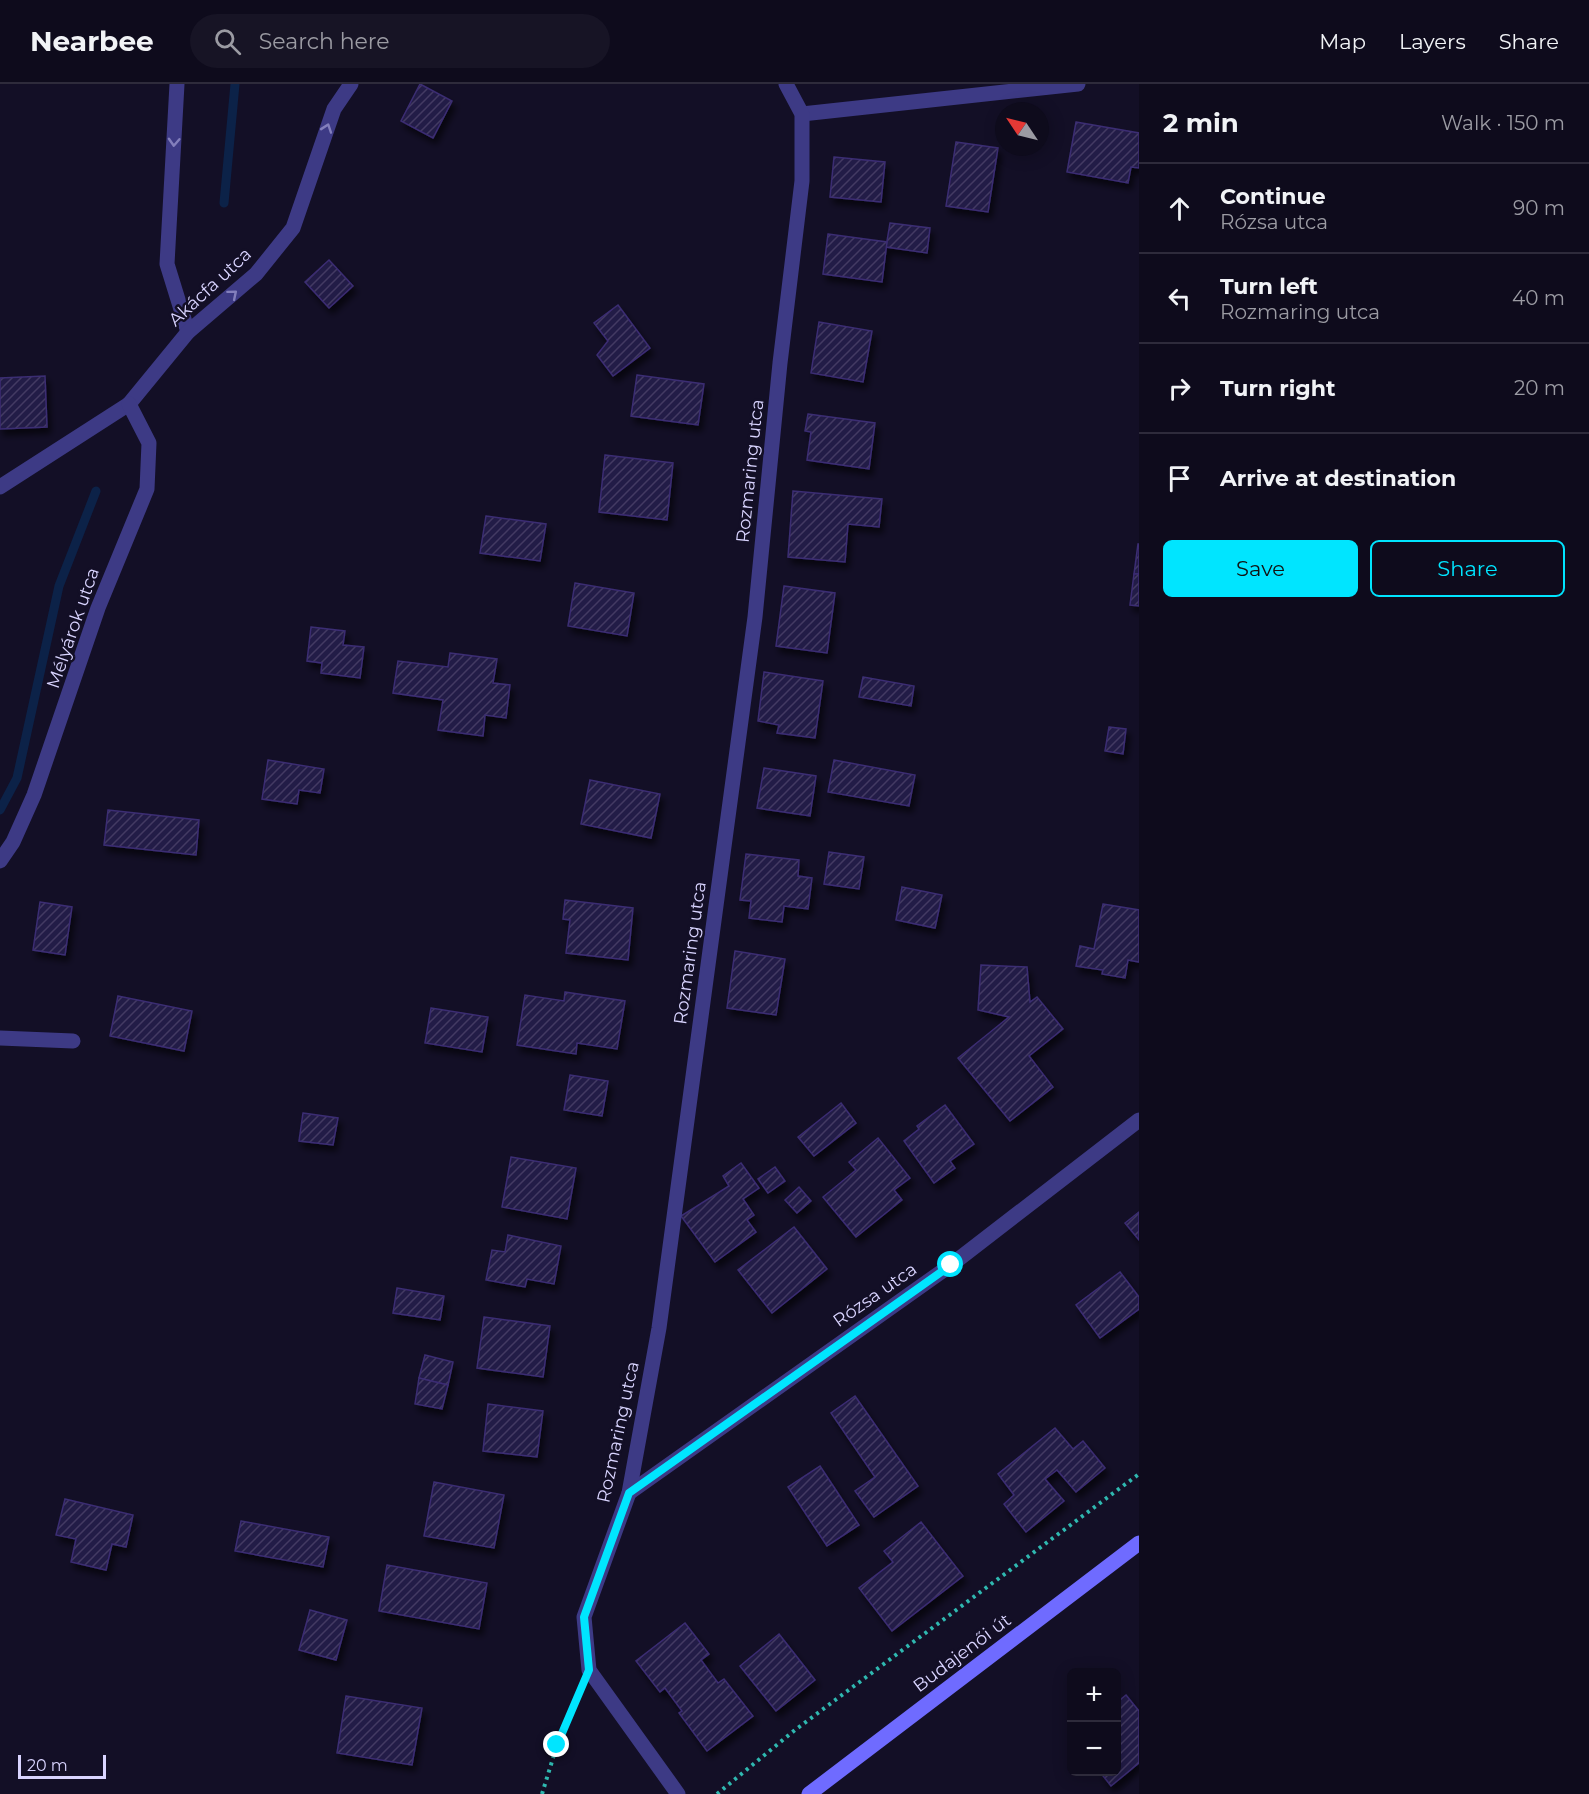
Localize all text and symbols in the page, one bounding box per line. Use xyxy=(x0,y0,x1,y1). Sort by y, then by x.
search box xyxy=(190,14,610,68)
text: Nearbee xyxy=(30,24,154,58)
icon: search xyxy=(211,25,244,58)
text: Search here xyxy=(259,28,390,55)
text: Map xyxy=(1319,29,1366,54)
text: Layers xyxy=(1399,29,1466,54)
text: Share xyxy=(1499,29,1559,54)
north arrow xyxy=(995,102,1049,156)
text: 2 min xyxy=(1163,107,1239,139)
text: Walk · 150 m xyxy=(1441,111,1565,135)
one-way arrow xyxy=(320,123,333,134)
one-way arrow xyxy=(167,138,180,147)
text: Continue xyxy=(1220,183,1326,210)
icon: ahead xyxy=(1163,192,1196,225)
text: 90 m xyxy=(1513,196,1565,220)
text: Rózsa utca xyxy=(1220,210,1328,234)
street label: Akácfa utca xyxy=(164,243,256,331)
text: Turn left xyxy=(1220,273,1318,300)
icon: left xyxy=(1163,282,1196,315)
text: 40 m xyxy=(1512,286,1565,310)
one-way arrow xyxy=(226,290,237,301)
text: Rozmaring utca xyxy=(1220,300,1380,324)
icon: right xyxy=(1163,372,1196,405)
text: Turn right xyxy=(1220,375,1335,402)
text: 20 m xyxy=(1514,376,1565,400)
street label: Rozmaring utca xyxy=(732,398,768,544)
icon: arrive xyxy=(1163,462,1196,495)
text: Arrive at destination xyxy=(1220,465,1456,492)
button: Save xyxy=(1163,540,1358,597)
button: Share xyxy=(1370,540,1565,597)
street label: Mélyárok utca xyxy=(42,565,104,691)
street label: Rozmaring utca xyxy=(669,880,711,1026)
route start xyxy=(937,1251,963,1277)
street label: Rózsa utca xyxy=(829,1258,921,1332)
street label: Rozmaring utca xyxy=(592,1359,644,1505)
street label: Budajenői út xyxy=(909,1609,1015,1697)
map controls xyxy=(1067,1668,1121,1776)
button: + xyxy=(1067,1668,1121,1722)
button: − xyxy=(1067,1722,1121,1776)
route end xyxy=(543,1731,569,1757)
scale bar xyxy=(18,1752,106,1780)
text: 20 m xyxy=(27,1756,68,1775)

